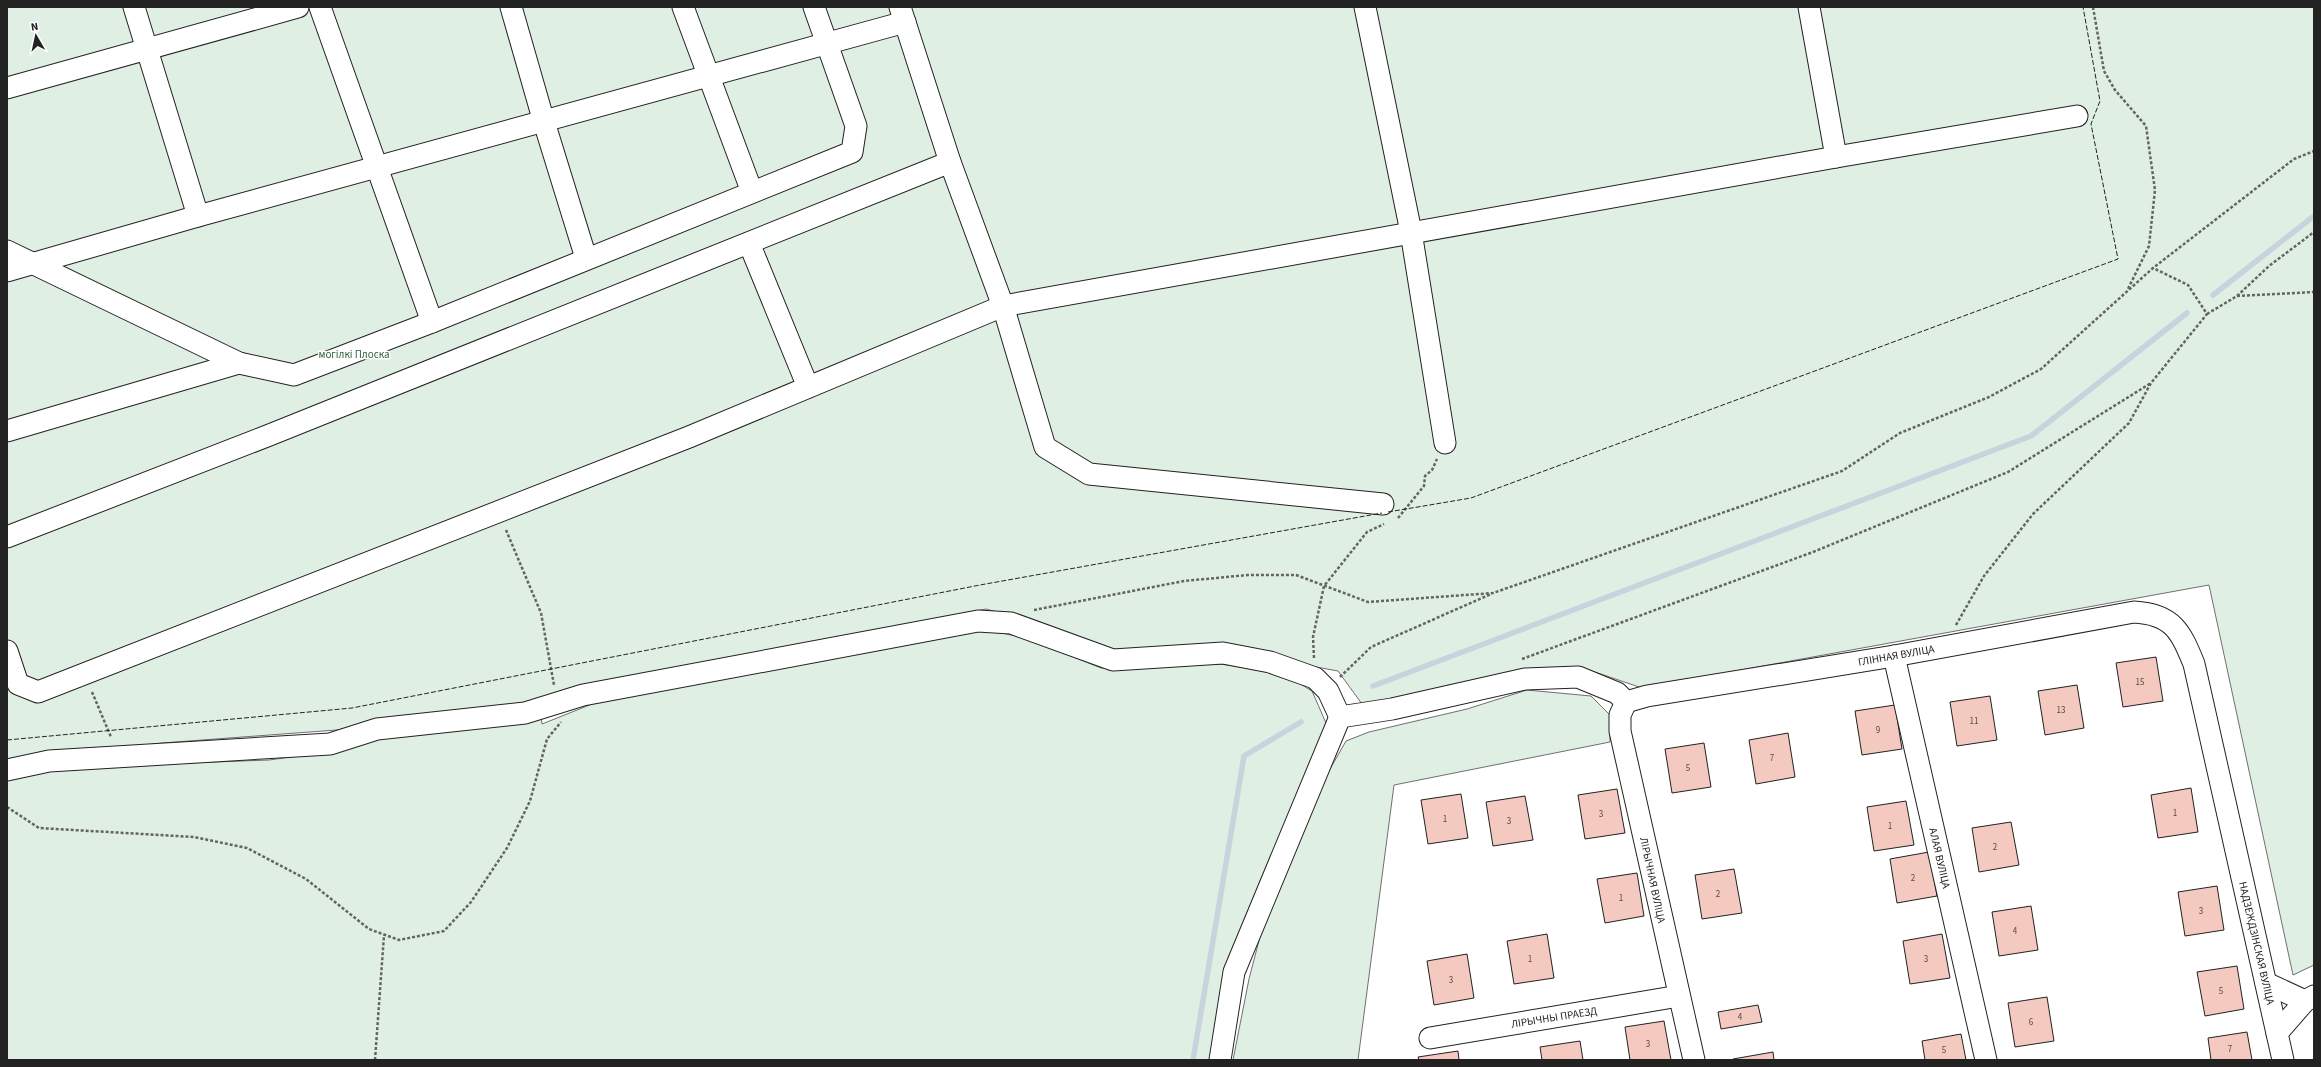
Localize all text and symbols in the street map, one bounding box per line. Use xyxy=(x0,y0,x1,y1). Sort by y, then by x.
north arrow xyxy=(16,16,56,56)
text: N xyxy=(30,19,39,35)
park label: могілкі Плоска xyxy=(318,347,390,362)
street label: ГЛІННАЯ ВУЛІЦА xyxy=(1857,641,1935,670)
house number: 15 xyxy=(2136,676,2145,689)
house number: 13 xyxy=(2057,704,2066,717)
house number: 11 xyxy=(1970,715,1978,728)
house number: 9 xyxy=(1876,724,1881,737)
house number: 7 xyxy=(1770,752,1775,765)
house number: 5 xyxy=(1686,762,1691,775)
house number: 1 xyxy=(2173,807,2177,820)
house number: 3 xyxy=(1599,808,1604,821)
house number: 1 xyxy=(1443,813,1447,826)
house number: 3 xyxy=(1507,815,1512,828)
house number: 1 xyxy=(1888,820,1892,833)
street label: АЛАЯ ВУЛІЦА xyxy=(1925,826,1954,890)
street label: ЛІРЫЧНАЯ ВУЛІЦА xyxy=(1636,836,1669,924)
house number: 2 xyxy=(1993,841,1998,854)
house number: 2 xyxy=(1911,872,1916,885)
street label: НАДЗЕЖДЗІНСКАЯ ВУЛІЦА xyxy=(2235,880,2278,1006)
house number: 2 xyxy=(1716,888,1721,901)
house number: 1 xyxy=(1619,892,1623,905)
house number: 3 xyxy=(2199,905,2204,918)
house number: 4 xyxy=(2013,925,2018,938)
house number: 1 xyxy=(1528,953,1532,966)
house number: 3 xyxy=(1924,953,1929,966)
house number: 3 xyxy=(1449,974,1454,987)
house number: 5 xyxy=(2219,985,2224,998)
street label: ЛІРЫЧНЫ ПРАЕЗД xyxy=(1510,1003,1598,1032)
house number: 4 xyxy=(1738,1011,1743,1024)
house number: 6 xyxy=(2029,1016,2034,1029)
house number: 3 xyxy=(1646,1038,1651,1051)
house number: 7 xyxy=(2228,1043,2233,1056)
house number: 5 xyxy=(1942,1044,1947,1057)

